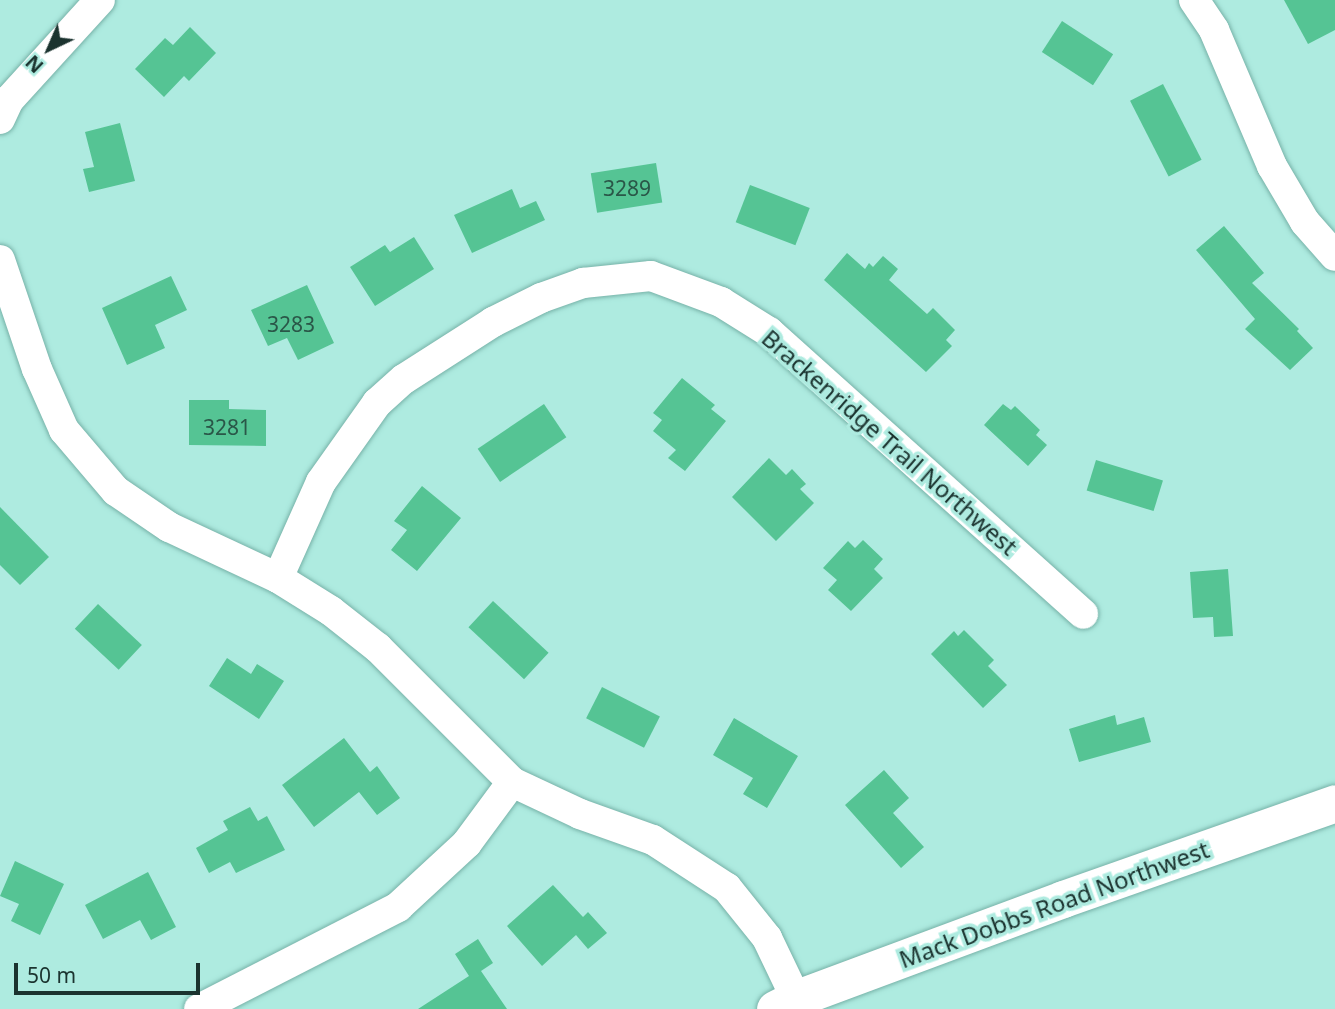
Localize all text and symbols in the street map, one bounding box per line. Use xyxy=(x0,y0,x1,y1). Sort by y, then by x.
north arrow xyxy=(14,14,84,84)
text: N xyxy=(20,49,49,79)
house number: 3289 xyxy=(603,175,651,201)
house number: 3283 xyxy=(267,311,315,337)
street label: Brackenridge Trail Northwest xyxy=(756,323,1024,561)
house number: 3281 xyxy=(203,414,251,440)
street label: Mack Dobbs Road Northwest xyxy=(895,834,1213,974)
scale bar xyxy=(18,950,203,994)
text: 50 m xyxy=(27,961,76,989)

